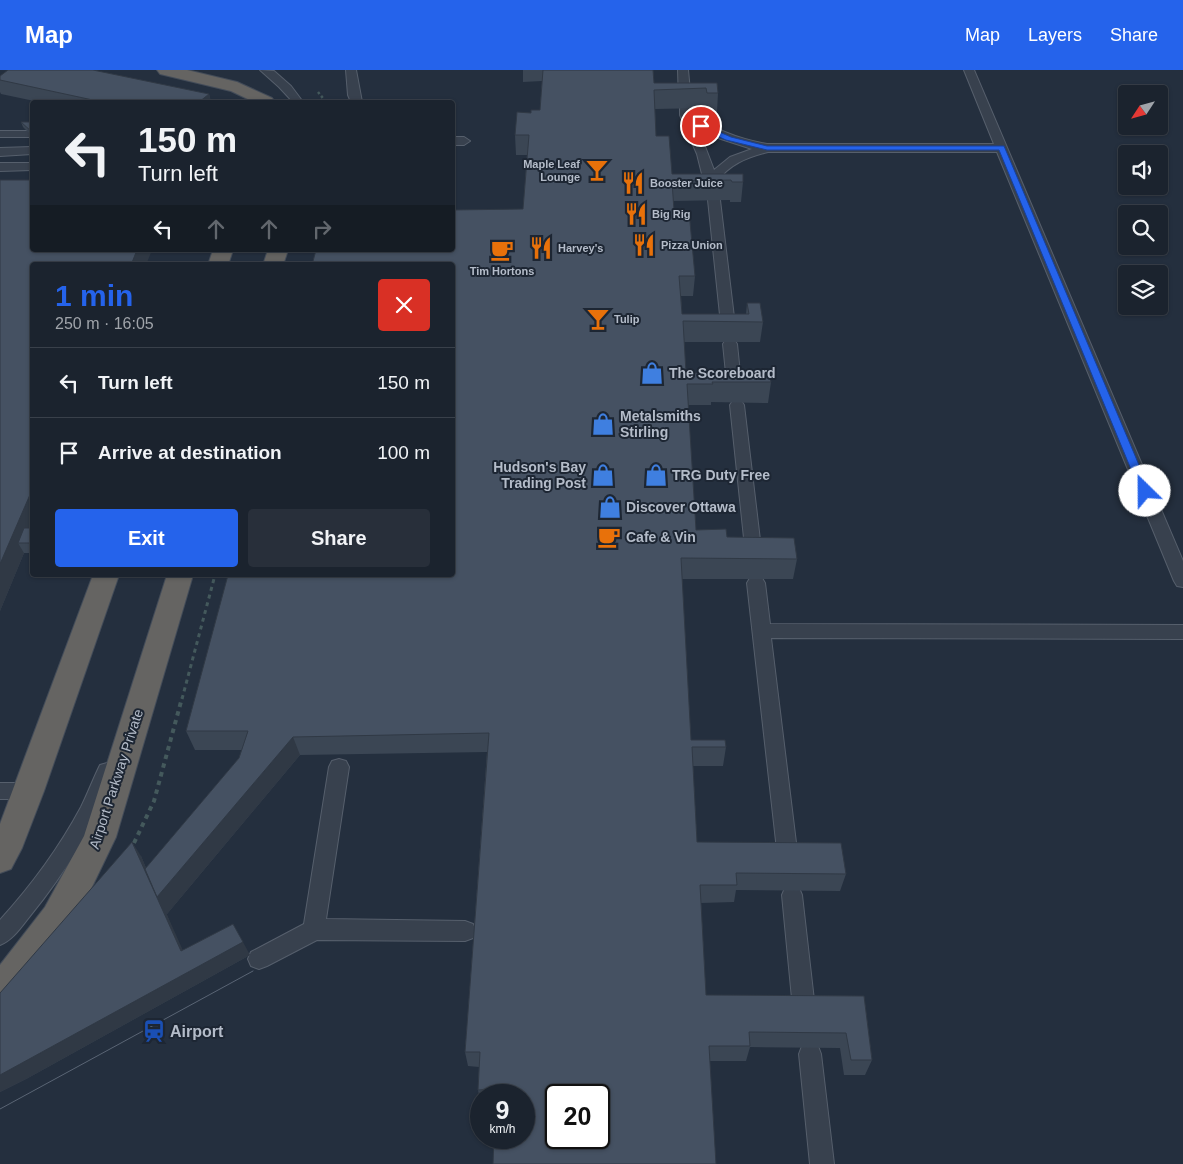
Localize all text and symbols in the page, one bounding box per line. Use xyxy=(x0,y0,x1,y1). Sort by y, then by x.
text: Map xyxy=(25,21,73,48)
text: Map xyxy=(965,25,1000,45)
text: Layers xyxy=(1028,25,1082,45)
text: Share xyxy=(1110,25,1158,45)
north arrow xyxy=(1118,85,1168,135)
map controls xyxy=(1118,85,1168,315)
pin xyxy=(680,105,722,147)
icon: arrive xyxy=(687,112,715,140)
icon: left xyxy=(55,120,120,185)
text: 150 m xyxy=(138,120,237,159)
button: sound xyxy=(1118,145,1168,195)
bar icon: Maple Leaf Lounge xyxy=(584,157,610,183)
place label: Maple Leaf Lounge xyxy=(523,158,580,183)
text: Turn left xyxy=(138,161,218,186)
restaurant icon: Booster Juice xyxy=(620,170,646,196)
place label: Booster Juice xyxy=(650,177,723,189)
restaurant icon: Big Rig xyxy=(623,201,649,227)
button: search xyxy=(1118,205,1168,255)
place label: Big Rig xyxy=(652,208,691,220)
icon: left xyxy=(149,215,177,243)
icon: ahead xyxy=(202,215,230,243)
icon: ahead xyxy=(255,215,283,243)
icon: right xyxy=(308,215,336,243)
restaurant icon: Pizza Union xyxy=(631,232,657,258)
restaurant icon: Harvey's xyxy=(528,235,554,261)
cafe icon: Tim Hortons xyxy=(489,237,515,263)
place label: Pizza Union xyxy=(661,239,723,251)
place label: Harvey's xyxy=(558,242,603,254)
place label: Tim Hortons xyxy=(470,265,534,277)
button: layers xyxy=(1118,265,1168,315)
text: 1 min xyxy=(55,279,133,312)
button: close xyxy=(378,279,430,331)
bar icon: Tulip xyxy=(585,306,611,332)
place label: Tulip xyxy=(614,313,640,325)
text: 250 m · 16:05 xyxy=(55,315,154,332)
shop icon: The Scoreboard xyxy=(639,360,665,386)
place label: The Scoreboard xyxy=(669,365,776,381)
icon: left xyxy=(55,369,83,397)
text: Turn left xyxy=(98,372,173,393)
text: 150 m xyxy=(377,372,430,393)
place label: Metalsmiths Stirling xyxy=(620,408,701,440)
shop icon: Metalsmiths Stirling xyxy=(590,411,616,437)
icon: arrive xyxy=(55,439,83,467)
text: Arrive at destination xyxy=(98,442,282,463)
text: 100 m xyxy=(377,442,430,463)
place label: Hudson's Bay Trading Post xyxy=(493,459,586,491)
shop icon: Hudson's Bay Trading Post xyxy=(590,462,616,488)
shop icon: TRG Duty Free xyxy=(643,462,669,488)
position arrow xyxy=(1118,464,1170,516)
place label: TRG Duty Free xyxy=(672,467,770,483)
shop icon: Discover Ottawa xyxy=(597,494,623,520)
place label: Discover Ottawa xyxy=(626,499,736,515)
button: Exit xyxy=(55,509,238,567)
button: Share xyxy=(248,509,430,567)
cafe icon: Cafe & Vin xyxy=(596,524,622,550)
place label: Cafe & Vin xyxy=(626,529,696,545)
street label: Airport Parkway Private xyxy=(86,707,146,851)
station icon: Airport xyxy=(141,1018,167,1044)
place label: Airport xyxy=(170,1023,224,1040)
speed limit sign: 20 xyxy=(545,1084,610,1149)
text: 9 xyxy=(496,1096,509,1124)
text: km/h xyxy=(489,1122,516,1136)

